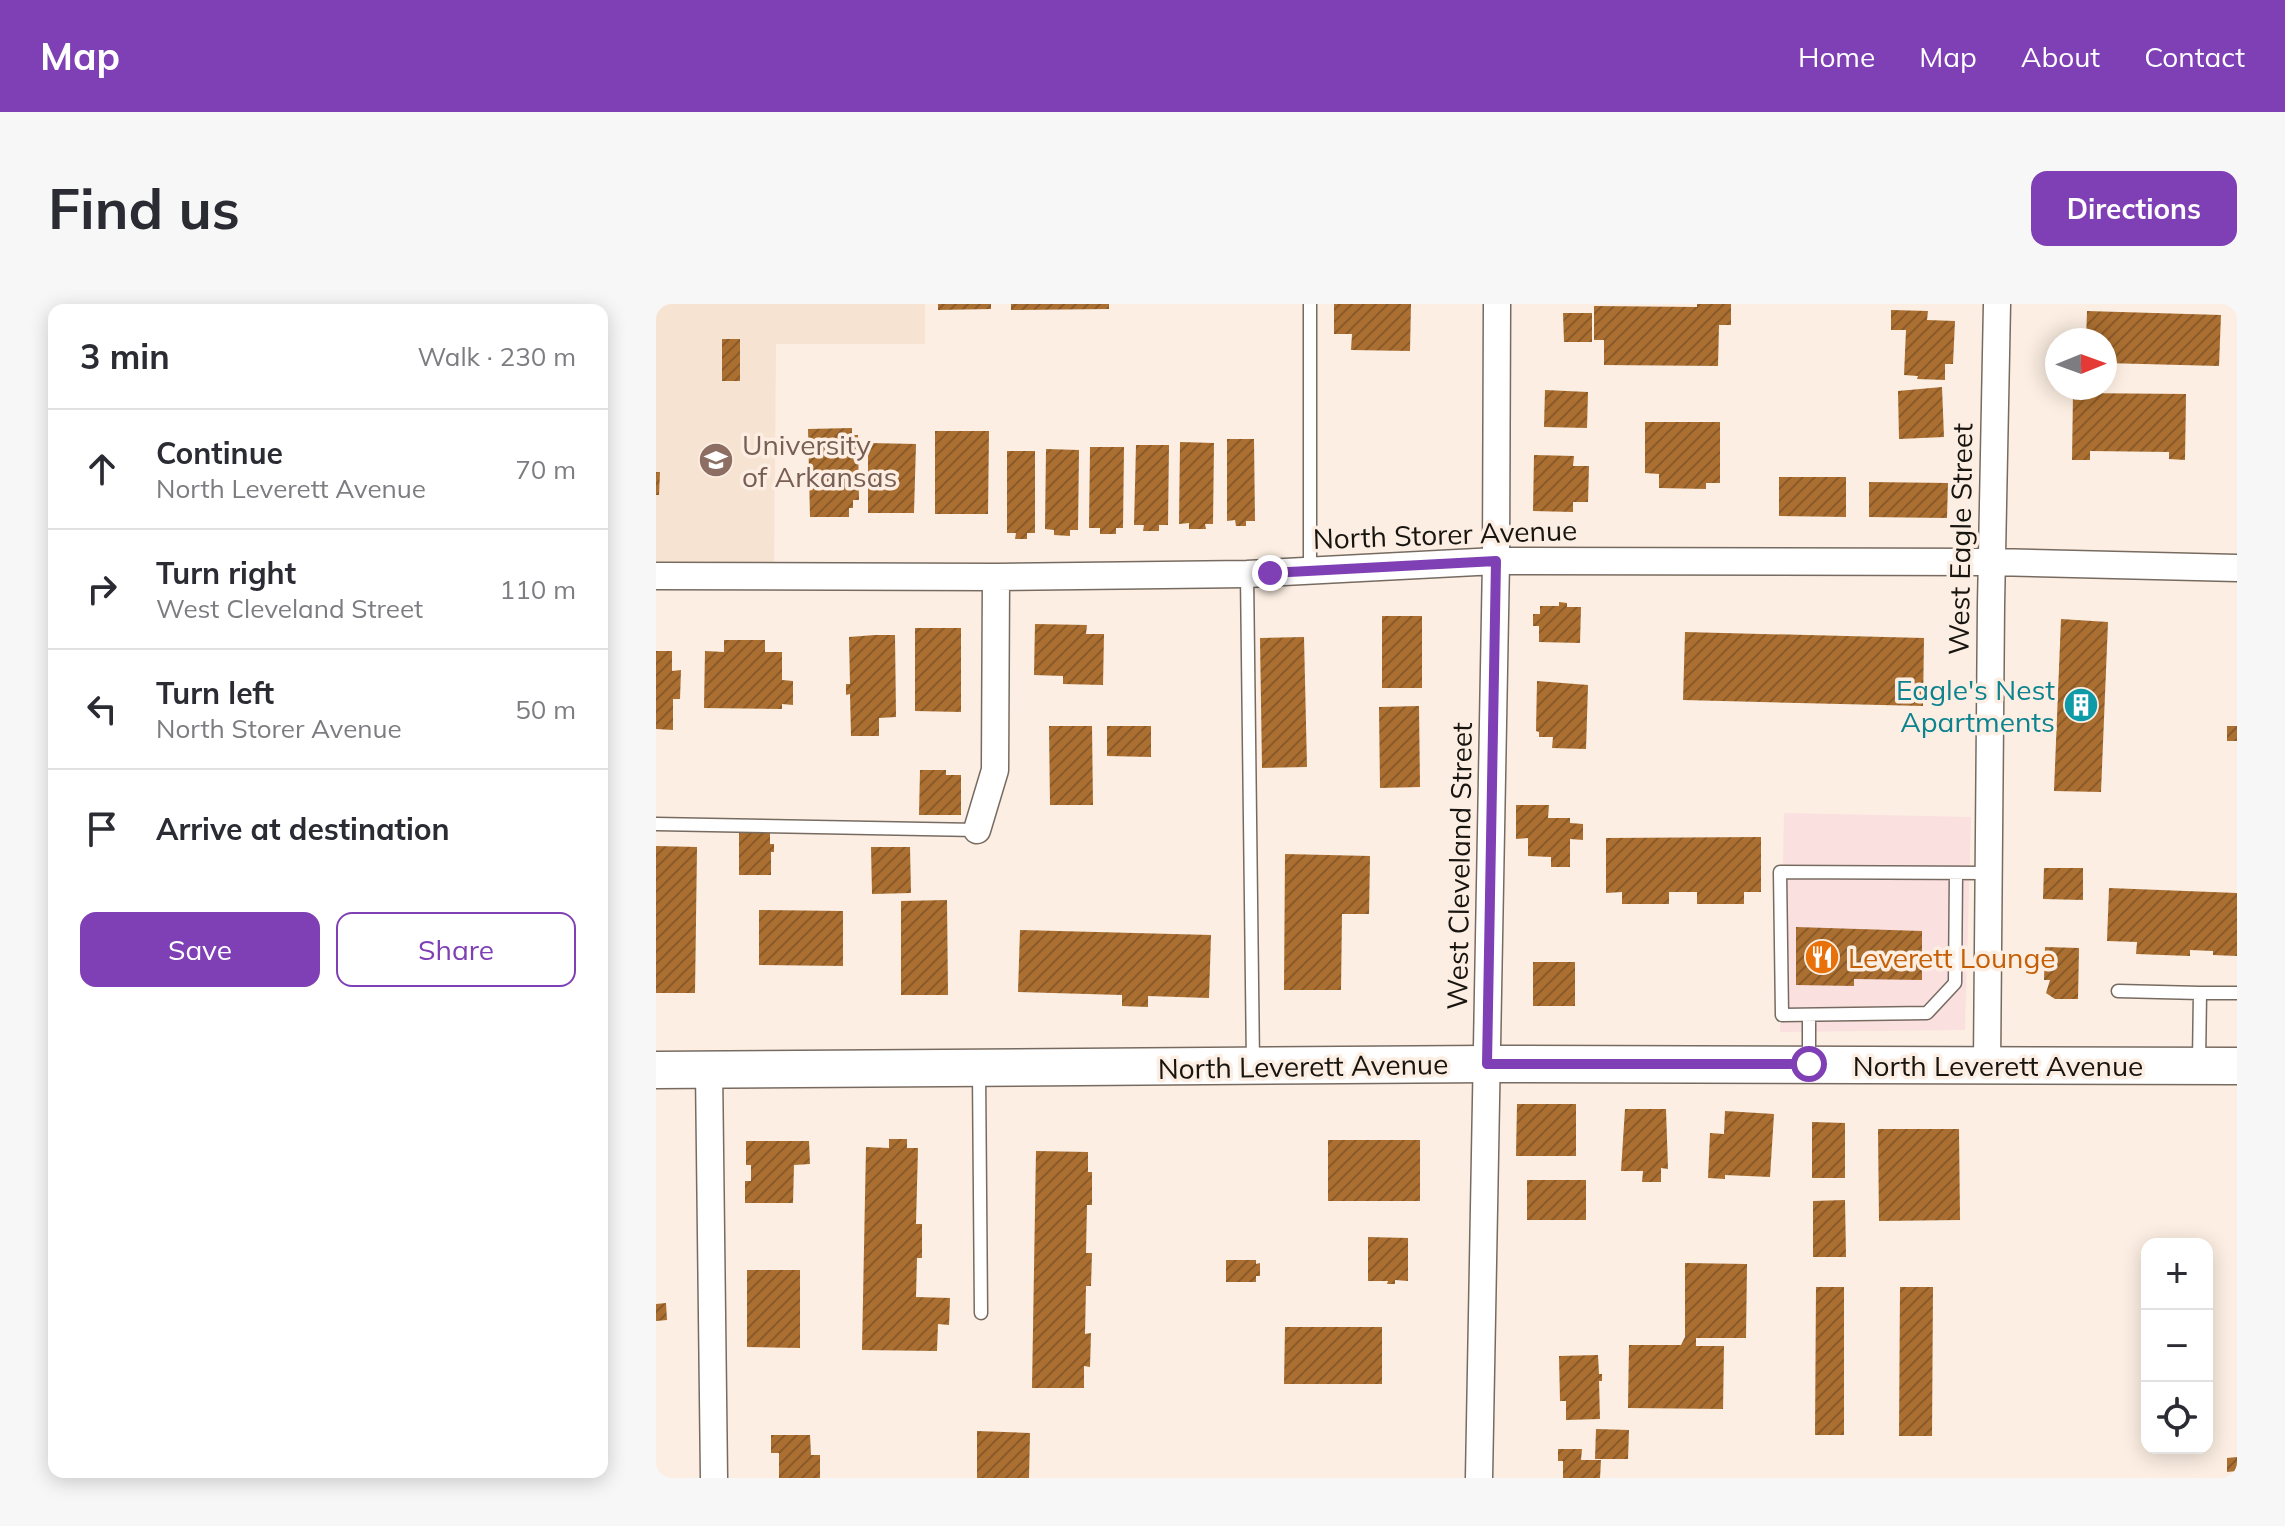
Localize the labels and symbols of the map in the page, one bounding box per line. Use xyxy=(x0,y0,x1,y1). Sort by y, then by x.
north arrow xyxy=(2045,328,2117,400)
street label: West Eagle Street xyxy=(1940,422,1980,655)
place label: University of Arkansas xyxy=(742,427,897,494)
school or university icon: University of Arkansas xyxy=(697,441,735,479)
street label: North Storer Avenue xyxy=(1312,512,1578,556)
route end xyxy=(1252,555,1288,591)
place label: Eagle's Nest Apartments xyxy=(1896,672,2055,739)
building icon: Eagle's Nest Apartments xyxy=(2062,686,2100,724)
street label: West Cleveland Street xyxy=(1439,722,1479,1010)
restaurant icon: Leverett Lounge xyxy=(1803,938,1841,976)
place label: Leverett Lounge xyxy=(1848,940,2056,975)
street label: North Leverett Avenue xyxy=(1157,1046,1449,1086)
route start xyxy=(1791,1046,1827,1082)
street label: North Leverett Avenue xyxy=(1853,1048,2143,1083)

